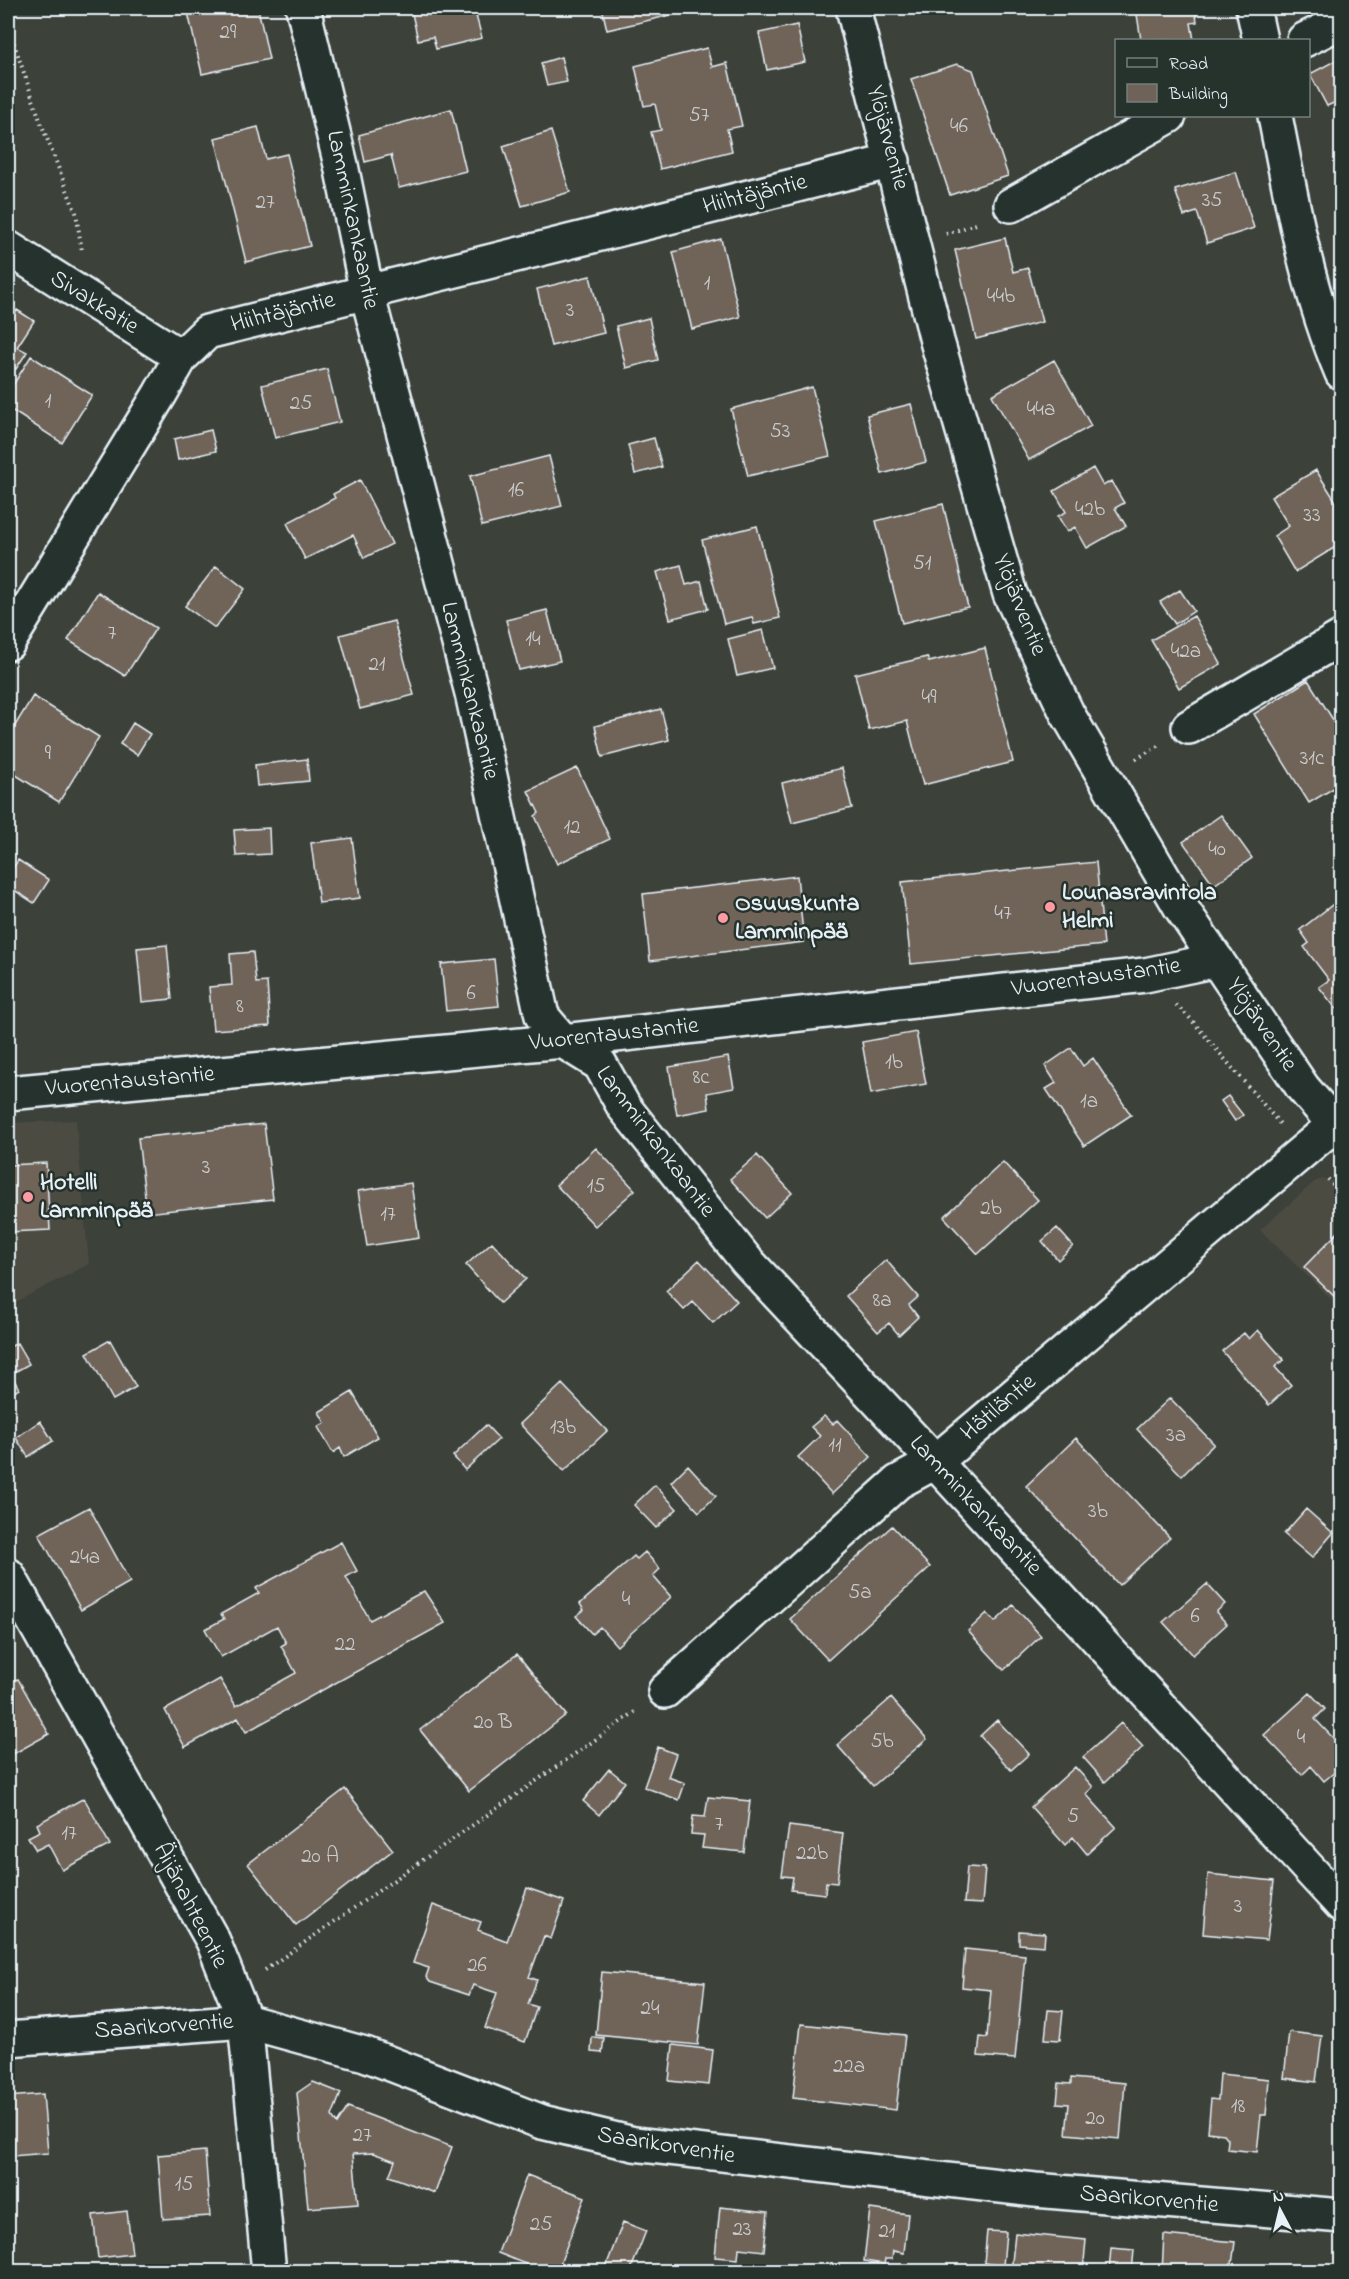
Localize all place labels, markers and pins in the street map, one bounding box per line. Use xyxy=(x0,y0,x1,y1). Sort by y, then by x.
place label: Lounasravintola Helmi xyxy=(1062,876,1217,939)
place label: Osuuskunta Lamminpää xyxy=(735,887,860,950)
marker: Lounasravintola Helmi xyxy=(1043,900,1057,914)
marker: Osuuskunta Lamminpää xyxy=(716,911,730,925)
place label: Hotelli Lamminpää xyxy=(40,1166,153,1229)
marker: Hotelli Lamminpää xyxy=(21,1190,35,1204)

